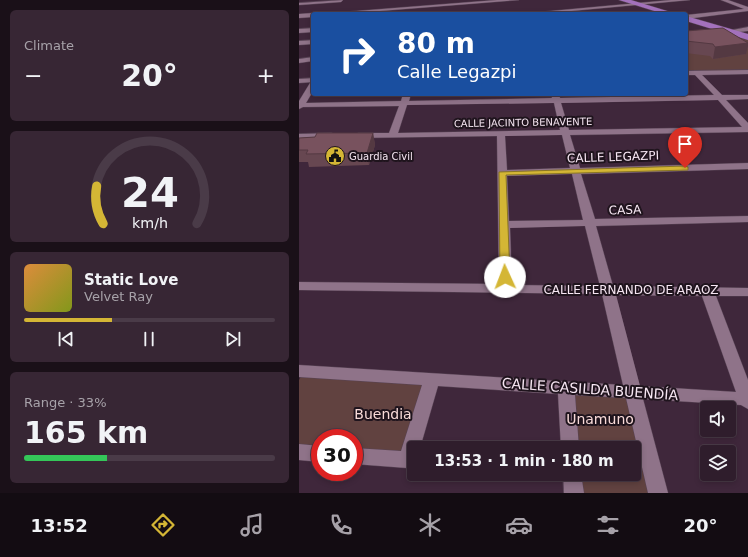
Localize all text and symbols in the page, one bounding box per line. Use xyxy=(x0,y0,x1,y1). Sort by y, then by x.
text: 80 m xyxy=(397,27,475,60)
icon: right xyxy=(331,28,383,80)
text: Climate xyxy=(24,38,74,53)
text: 20° xyxy=(121,58,178,93)
text: Calle Legazpi xyxy=(397,61,517,82)
text: − xyxy=(24,63,42,88)
text: + xyxy=(257,63,275,88)
street label: CALLE JACINTO BENAVENTE xyxy=(454,116,592,129)
pin xyxy=(668,127,702,168)
icon: arrive xyxy=(674,133,696,155)
public building icon: Guardia Civil xyxy=(324,145,346,167)
street label: CALLE LEGAZPI xyxy=(567,148,659,166)
place label: Guardia Civil xyxy=(349,151,413,162)
text: 24 xyxy=(121,168,178,217)
street label: CASA xyxy=(608,202,642,218)
text: km/h xyxy=(131,215,168,231)
position arrow xyxy=(484,256,526,298)
text: Static Love xyxy=(84,271,178,289)
street label: CALLE FERNANDO DE ARAOZ xyxy=(543,283,719,297)
text: Velvet Ray xyxy=(84,289,153,304)
icon: previous xyxy=(55,328,77,350)
icon: pause xyxy=(138,328,160,350)
icon: next xyxy=(222,328,244,350)
street label: CALLE CASILDA BUENDÍA xyxy=(501,375,679,403)
text: Range · 33% xyxy=(24,395,107,410)
map controls xyxy=(700,401,736,481)
button: sound xyxy=(700,401,736,437)
park label: Buendia xyxy=(354,406,412,422)
park label: Unamuno xyxy=(566,411,634,427)
text: 165 km xyxy=(24,415,148,450)
speed limit sign: 30 xyxy=(311,429,363,481)
button: layers xyxy=(700,445,736,481)
text: 13:53 · 1 min · 180 m xyxy=(434,452,614,470)
icon: directions xyxy=(149,511,177,539)
icon: music xyxy=(238,511,266,539)
icon: phone xyxy=(327,511,355,539)
icon: climate xyxy=(416,511,444,539)
icon: car xyxy=(505,511,533,539)
icon: filters xyxy=(594,511,622,539)
text: 13:52 xyxy=(31,515,88,536)
text: 20° xyxy=(683,515,717,536)

